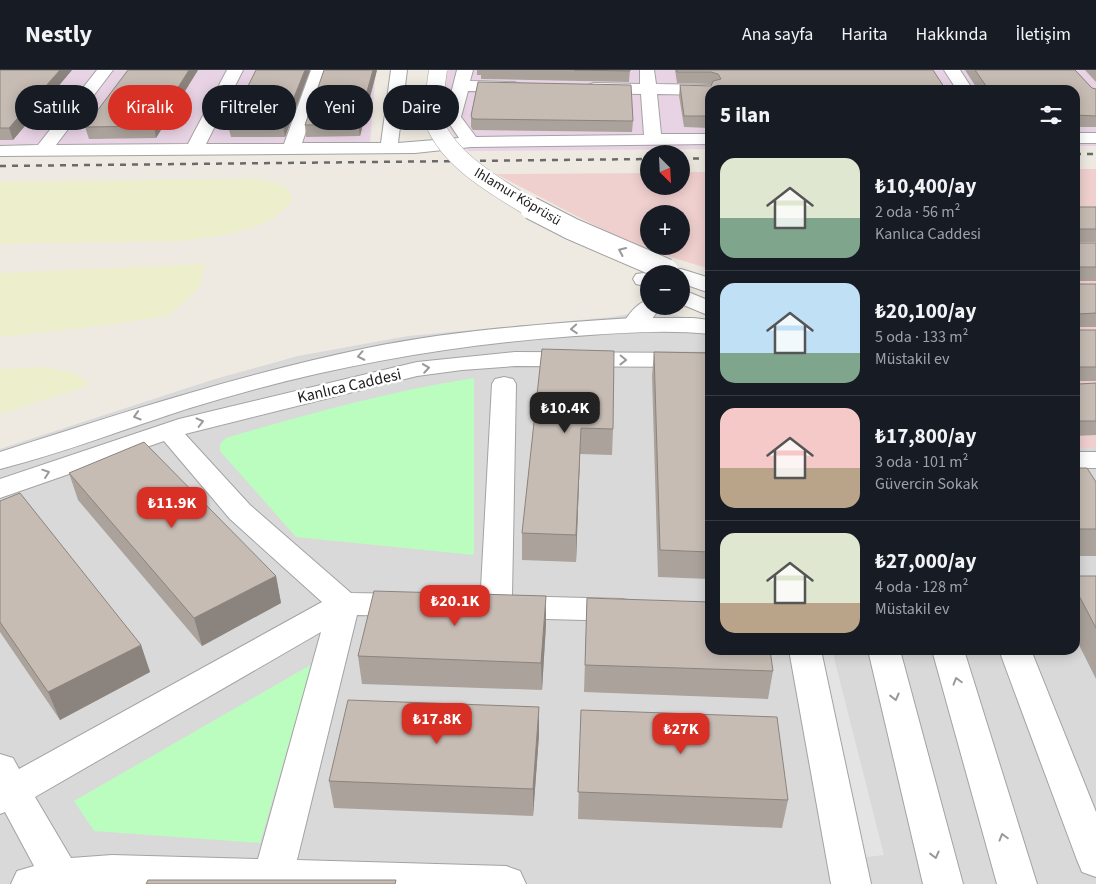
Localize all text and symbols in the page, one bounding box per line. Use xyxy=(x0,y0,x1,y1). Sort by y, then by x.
text: Nestly xyxy=(25,17,92,52)
text: Ana sayfa xyxy=(742,22,813,47)
text: Harita xyxy=(841,22,888,47)
text: Hakkında xyxy=(916,22,988,47)
text: İletişim xyxy=(1016,22,1071,47)
chip: Satılık xyxy=(15,85,98,130)
chip: Kiralık xyxy=(108,85,192,130)
chip: Filtreler xyxy=(202,85,296,130)
chip: Yeni xyxy=(306,85,373,130)
chip: Daire xyxy=(383,85,459,130)
text: 5 ilan xyxy=(720,100,770,130)
icon: filters xyxy=(1037,101,1065,129)
north arrow xyxy=(640,145,690,195)
map controls xyxy=(640,145,690,315)
street label: Ihlamur Köprüsü xyxy=(470,163,565,231)
text: ₺10,400/ay xyxy=(875,171,976,201)
icon: home xyxy=(760,178,820,238)
text: 2 oda · 56 m² xyxy=(875,201,960,223)
button: + xyxy=(640,205,690,255)
text: Kanlıca Caddesi xyxy=(875,223,981,245)
one-way arrow xyxy=(618,247,627,258)
button: − xyxy=(640,265,690,315)
text: ₺20,100/ay xyxy=(875,296,976,326)
icon: home xyxy=(760,303,820,363)
one-way arrow xyxy=(570,323,578,334)
text: 5 oda · 133 m² xyxy=(875,326,968,348)
text: Müstakil ev xyxy=(875,348,949,370)
one-way arrow xyxy=(357,351,366,361)
one-way arrow xyxy=(620,354,628,365)
street label: Kanlıca Caddesi xyxy=(295,363,403,409)
one-way arrow xyxy=(422,363,431,373)
pin: ₺10.4K xyxy=(524,392,606,434)
text: ₺10.4K xyxy=(541,397,589,419)
one-way arrow xyxy=(133,411,141,421)
one-way arrow xyxy=(196,417,204,427)
text: ₺17,800/ay xyxy=(875,421,976,451)
icon: home xyxy=(760,428,820,488)
text: 3 oda · 101 m² xyxy=(875,451,968,473)
one-way arrow xyxy=(41,468,50,478)
text: Güvercin Sokak xyxy=(875,473,978,495)
pin: ₺11.9K xyxy=(131,486,213,529)
text: ₺11.9K xyxy=(148,492,196,514)
text: ₺27,000/ay xyxy=(875,546,976,576)
icon: home xyxy=(760,553,820,613)
text: 4 oda · 128 m² xyxy=(875,576,968,598)
pin: ₺20.1K xyxy=(414,584,496,627)
text: ₺20.1K xyxy=(431,590,479,612)
text: Müstakil ev xyxy=(875,598,949,620)
one-way arrow xyxy=(952,678,962,686)
one-way arrow xyxy=(890,693,900,701)
pin: ₺17.8K xyxy=(396,702,478,745)
text: ₺17.8K xyxy=(413,708,461,730)
pin: ₺27K xyxy=(651,712,711,755)
text: ₺27K xyxy=(663,718,699,740)
one-way arrow xyxy=(998,834,1008,842)
one-way arrow xyxy=(929,850,940,859)

